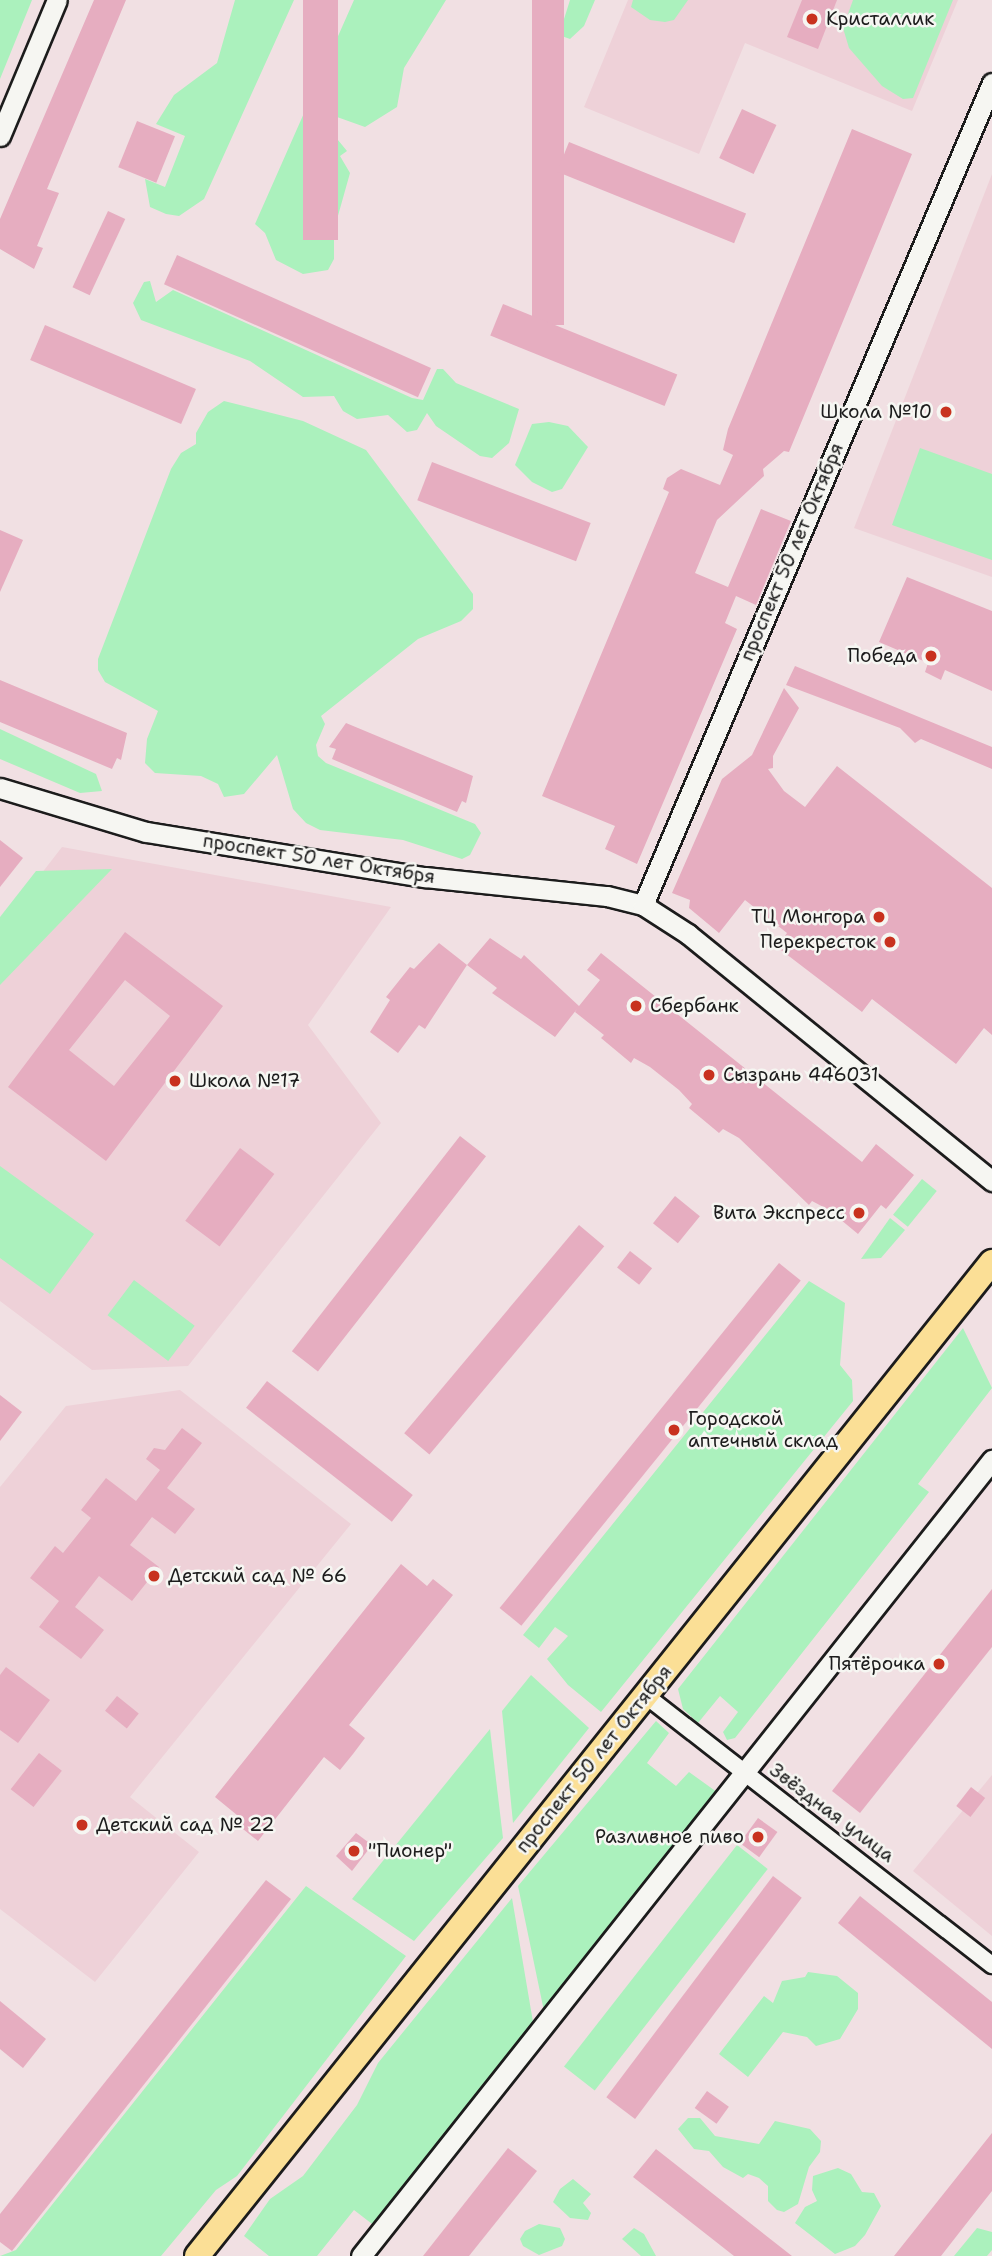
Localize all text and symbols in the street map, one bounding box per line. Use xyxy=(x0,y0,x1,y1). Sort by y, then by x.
place label: Кристаллик xyxy=(826,8,934,30)
marker: Кристаллик xyxy=(804,11,820,27)
place label: Школа №10 xyxy=(820,401,932,423)
marker: Школа №10 xyxy=(938,404,954,420)
street label: проспект 50 лет Октября xyxy=(736,440,848,664)
place label: Победа xyxy=(848,645,917,667)
marker: Победа xyxy=(923,648,939,664)
street label: проспект 50 лет Октября xyxy=(201,829,437,889)
place label: ТЦ Монгора xyxy=(751,906,865,928)
marker: ТЦ Монгора xyxy=(871,909,887,925)
place label: Перекресток xyxy=(760,931,876,953)
marker: Перекресток xyxy=(882,934,898,950)
place label: Сбербанк xyxy=(650,995,739,1017)
marker: Сбербанк xyxy=(628,998,644,1014)
place label: Сызрань 446031 xyxy=(723,1064,879,1086)
marker: Сызрань 446031 xyxy=(701,1067,717,1083)
place label: Школа №17 xyxy=(189,1070,300,1092)
marker: Школа №17 xyxy=(167,1073,183,1089)
place label: Вита Экспресс xyxy=(713,1202,845,1224)
marker: Вита Экспресс xyxy=(851,1205,867,1221)
place label: Городской аптечный склад xyxy=(688,1408,838,1452)
marker: Городской аптечный склад xyxy=(666,1422,682,1438)
place label: Детский сад № 66 xyxy=(168,1565,347,1587)
marker: Детский сад № 66 xyxy=(146,1568,162,1584)
place label: Пятёрочка xyxy=(829,1653,925,1675)
marker: Пятёрочка xyxy=(931,1656,947,1672)
street label: проспект 50 лет Октября xyxy=(511,1661,677,1857)
street label: Звёздная улица xyxy=(765,1759,899,1867)
place label: Детский сад № 22 xyxy=(96,1814,275,1836)
marker: Детский сад № 22 xyxy=(74,1817,90,1833)
place label: Разливное пиво xyxy=(595,1826,744,1848)
marker: Разливное пиво xyxy=(750,1829,766,1845)
place label: "Пионер" xyxy=(368,1840,452,1862)
marker: "Пионер" xyxy=(346,1843,362,1859)

